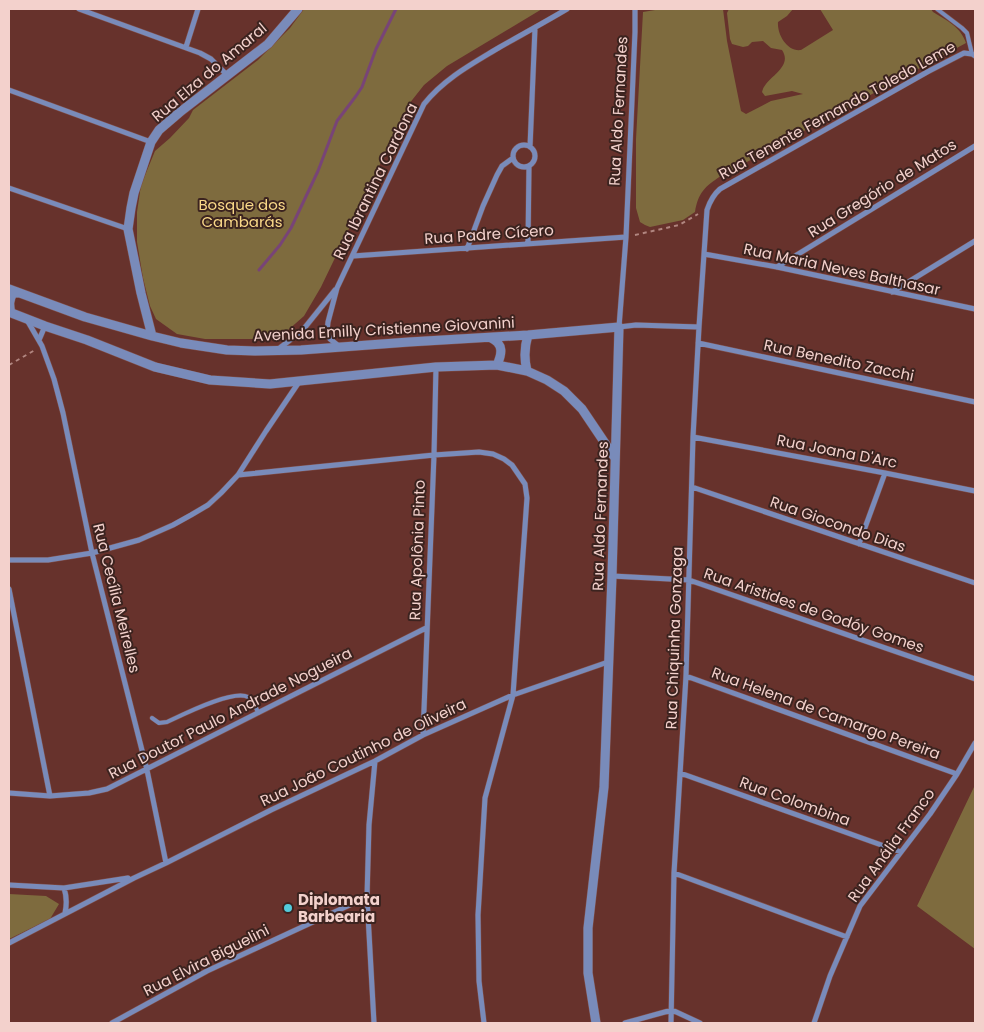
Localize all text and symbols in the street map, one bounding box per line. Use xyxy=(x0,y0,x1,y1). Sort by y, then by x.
street label: Rua Elza do Amaral xyxy=(147,18,271,126)
street label: Rua Aldo Fernandes xyxy=(604,36,632,186)
street label: Rua Tenente Fernando Toledo Leme xyxy=(715,36,959,184)
street label: Rua Ibrantina Cardona xyxy=(328,99,422,263)
street label: Rua Gregório de Matos xyxy=(804,134,960,242)
park label: Bosque dos Cambarás xyxy=(198,194,286,232)
street label: Rua Padre Cícero xyxy=(424,219,554,249)
street label: Rua Maria Neves Balthasar xyxy=(742,238,943,300)
street label: Avenida Emilly Cristienne Giovanini xyxy=(253,312,515,346)
street label: Rua Benedito Zacchi xyxy=(762,334,916,386)
street label: Rua Joana D'Arc xyxy=(775,429,899,473)
street label: Rua Aldo Fernandes xyxy=(587,441,613,591)
street label: Rua Apolônia Pinto xyxy=(404,479,430,621)
street label: Rua Giocondo Dias xyxy=(767,491,909,557)
street label: Rua Cecília Meirelles xyxy=(88,521,146,675)
street label: Rua Chiquinha Gonzaga xyxy=(660,546,688,730)
street label: Rua Aristides de Godóy Gomes xyxy=(701,562,927,658)
street label: Rua Doutor Paulo Andrade Nogueira xyxy=(105,642,355,784)
street label: Rua Helena de Camargo Pereira xyxy=(709,662,943,764)
street label: Rua João Coutinho de Oliveira xyxy=(257,693,469,811)
street label: Rua Colombina xyxy=(737,771,853,831)
street label: Rua Anália Franco xyxy=(843,784,939,906)
place label: Diplomata Barbearia xyxy=(298,889,380,927)
marker: Diplomata Barbearia xyxy=(282,902,294,914)
street label: Rua Elvira Biguelini xyxy=(139,919,273,1001)

